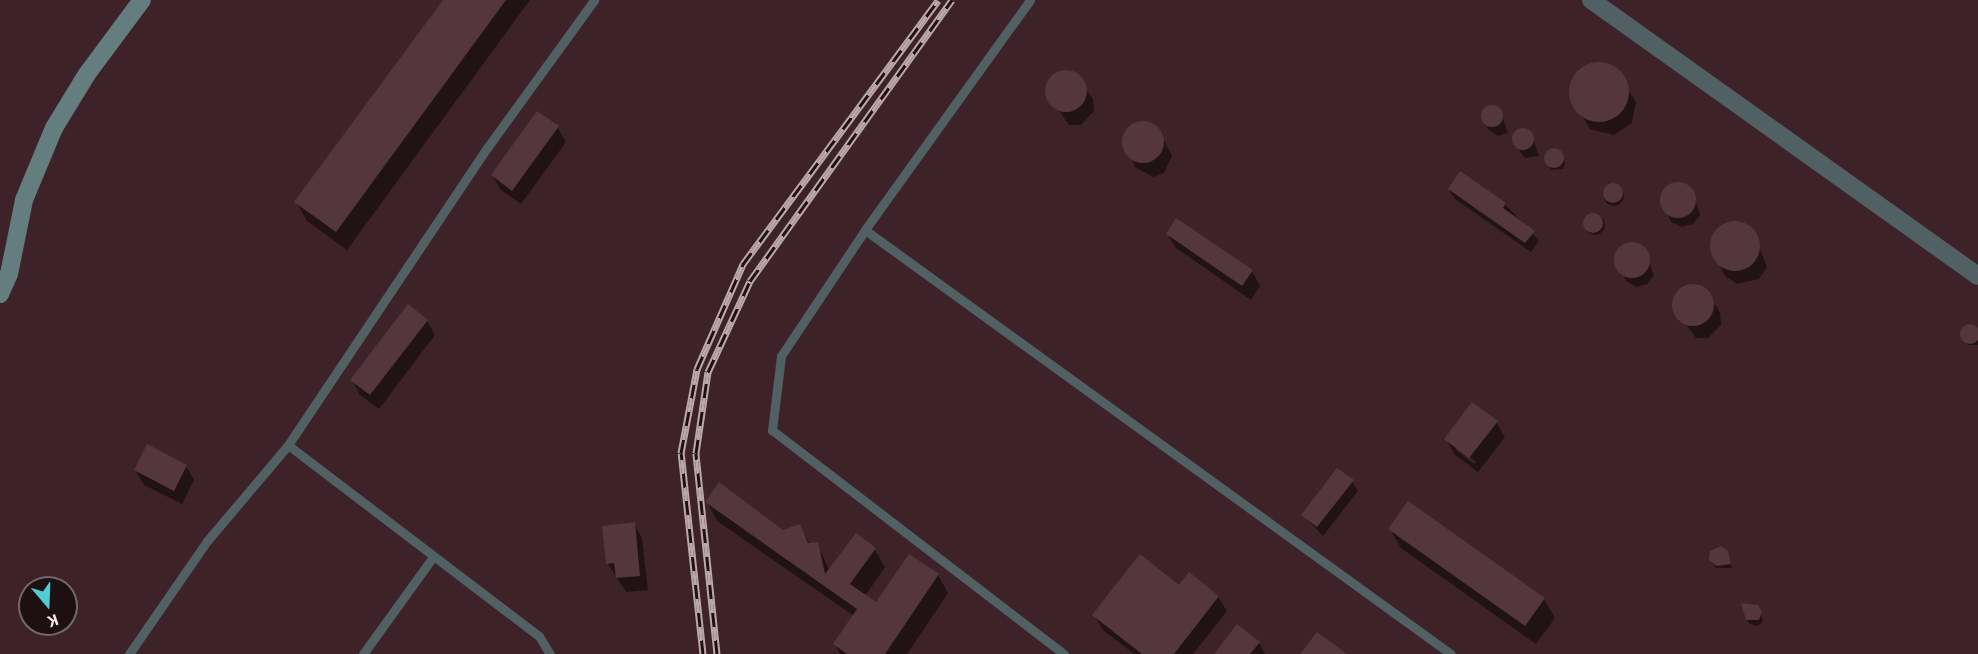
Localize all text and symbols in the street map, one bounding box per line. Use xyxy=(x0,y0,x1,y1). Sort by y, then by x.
north arrow xyxy=(18,576,78,636)
text: K xyxy=(45,611,61,632)

